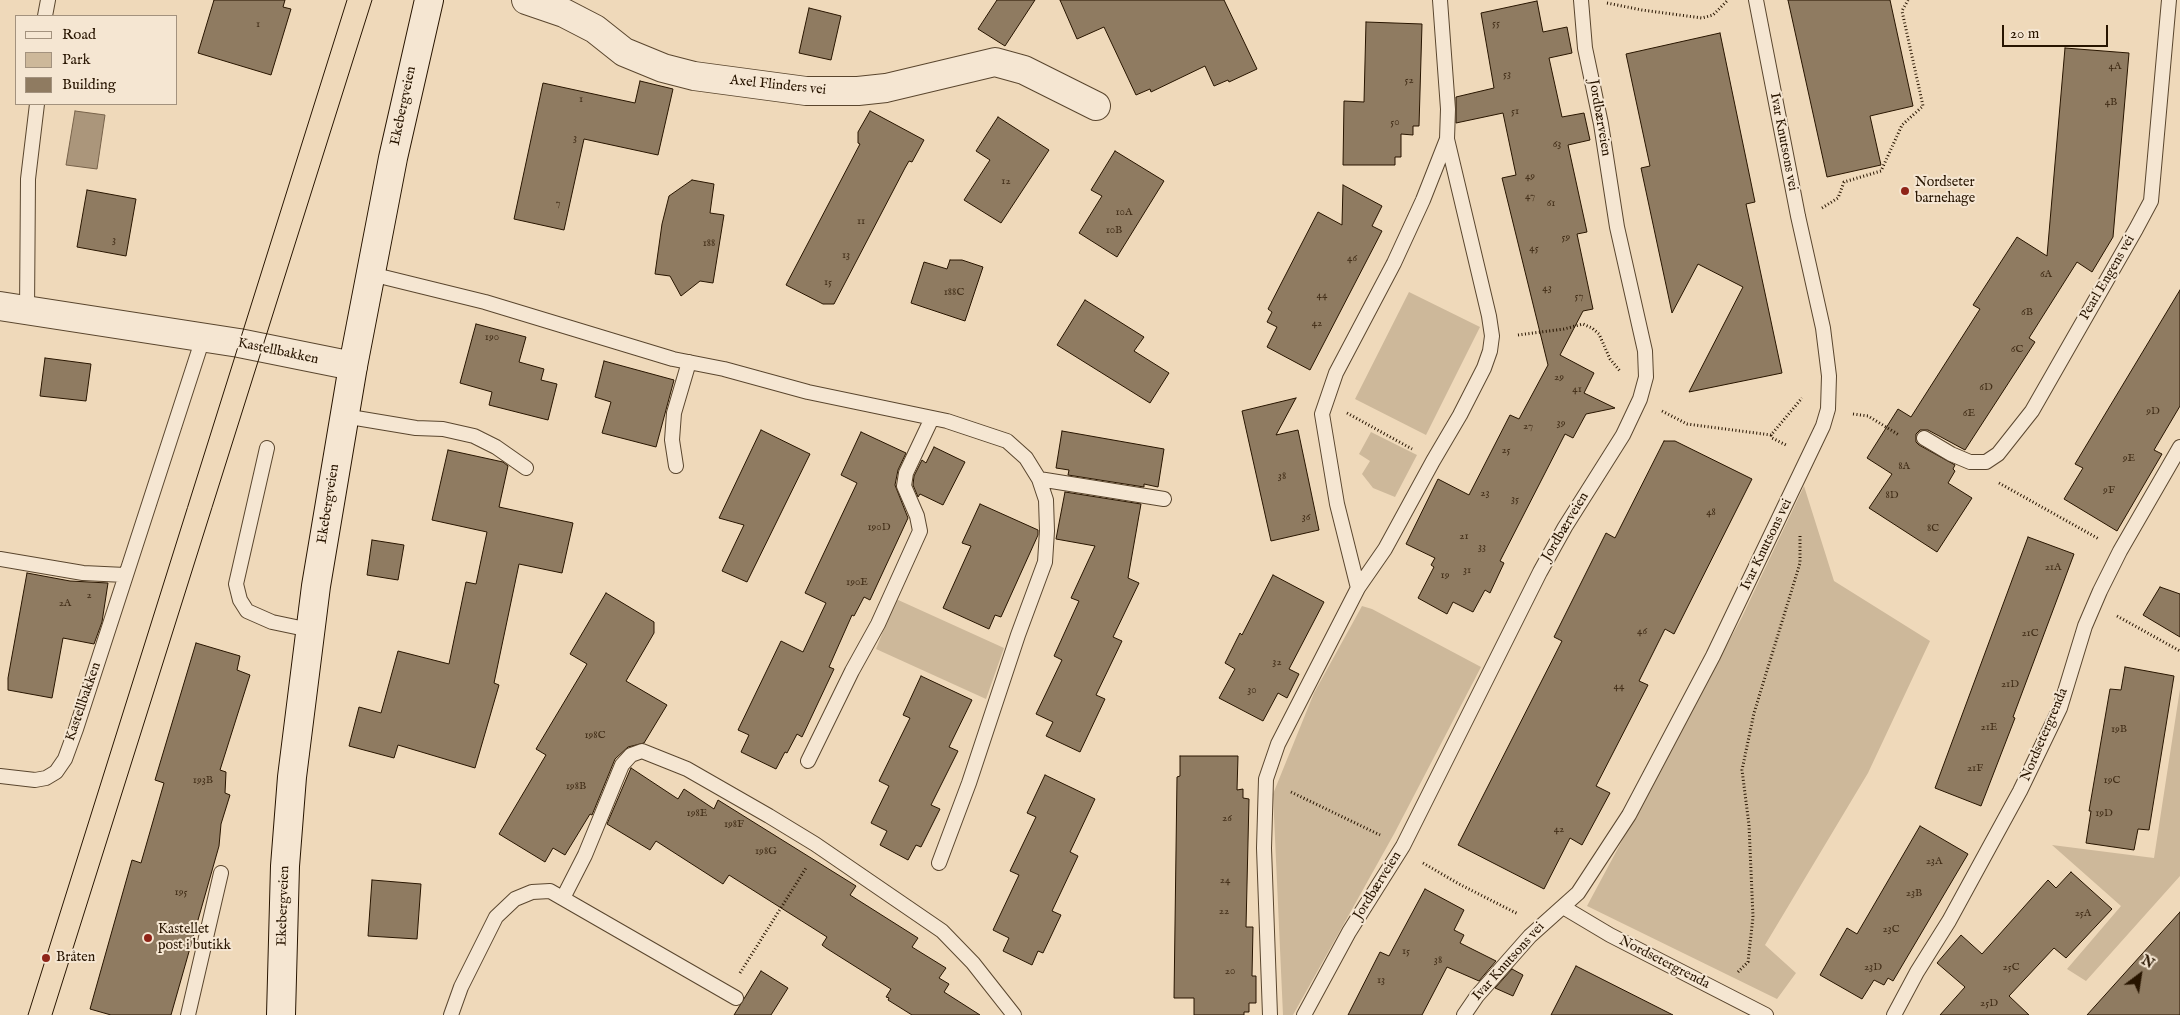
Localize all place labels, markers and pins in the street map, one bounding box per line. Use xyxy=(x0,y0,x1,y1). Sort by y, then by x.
place label: Nordseter barnehage xyxy=(1915,175,1975,208)
marker: Nordseter barnehage xyxy=(1899,185,1911,197)
place label: Kastellet post i butikk xyxy=(158,922,231,954)
marker: Kastellet post i butikk xyxy=(142,932,154,944)
place label: Bråten xyxy=(56,950,95,966)
marker: Bråten xyxy=(40,952,52,964)

